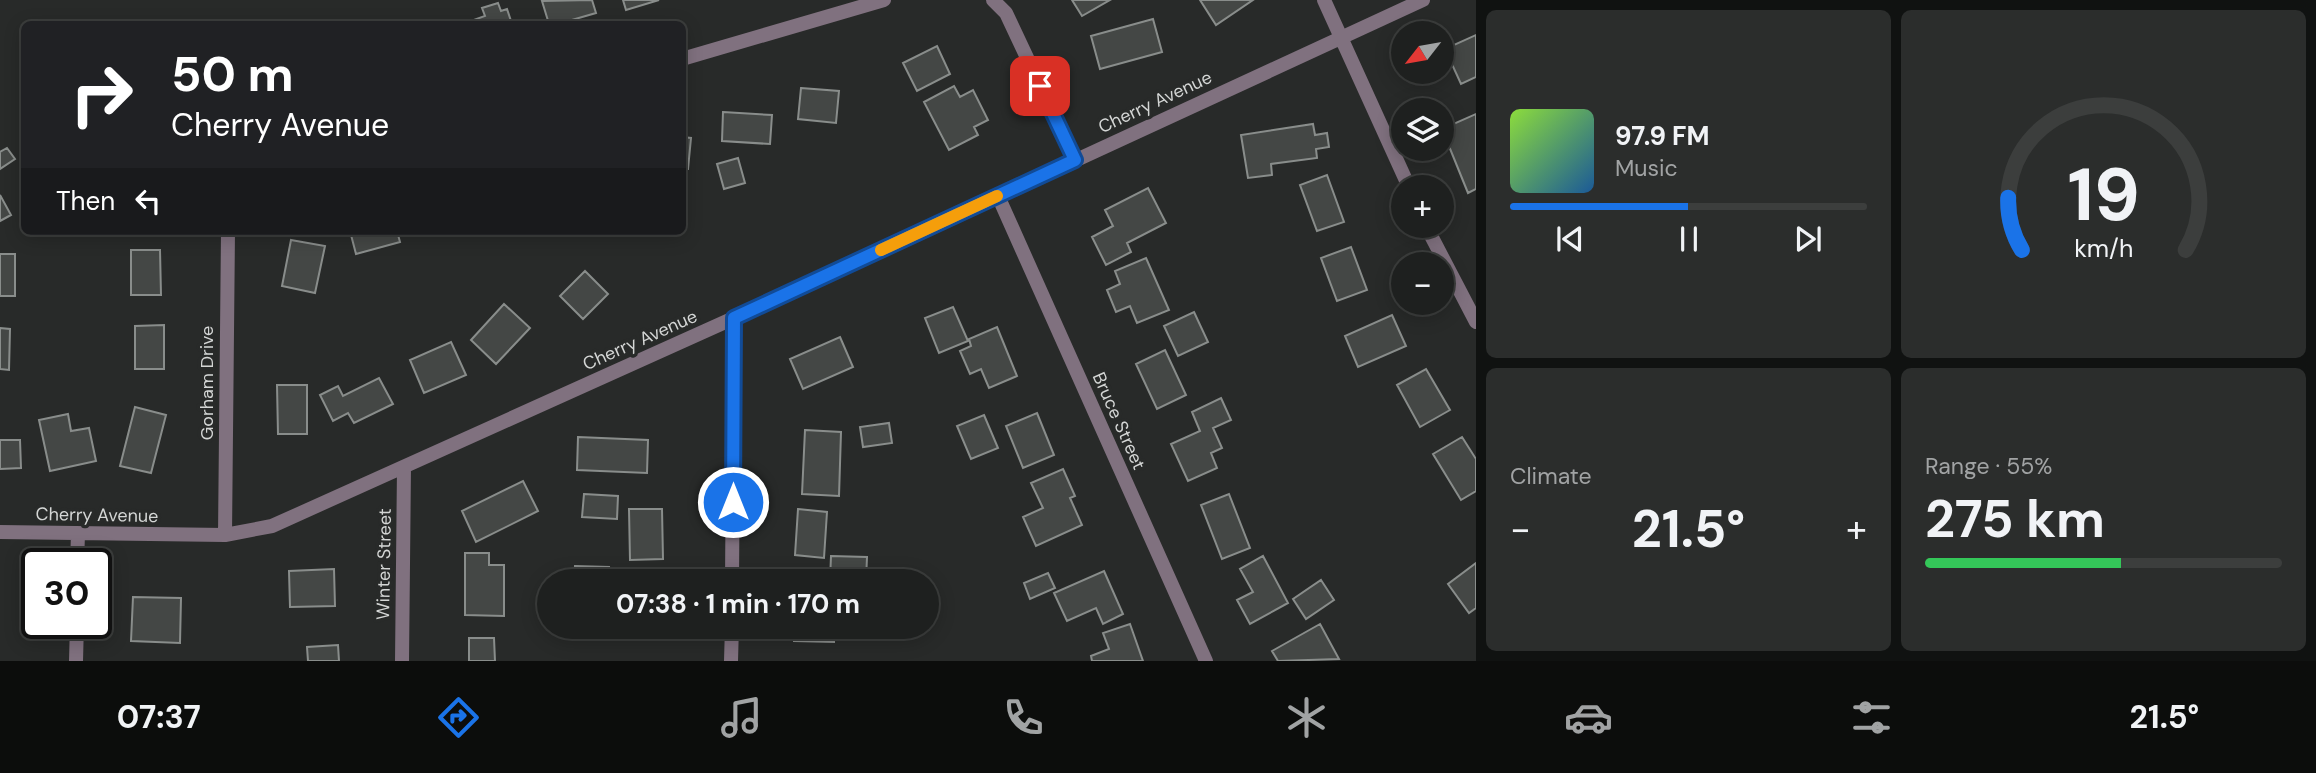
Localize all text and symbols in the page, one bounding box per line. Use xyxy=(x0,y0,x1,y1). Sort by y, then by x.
north arrow xyxy=(1391,21,1454,84)
map controls xyxy=(1391,21,1454,315)
text: 50 m xyxy=(171,42,294,106)
icon: right xyxy=(56,49,147,140)
pin xyxy=(1010,56,1070,116)
street label: Cherry Avenue xyxy=(1094,65,1216,139)
icon: arrive xyxy=(1021,67,1059,105)
button: layers xyxy=(1391,98,1454,161)
text: Cherry Avenue xyxy=(171,104,389,146)
text: 97.9 FM xyxy=(1615,119,1710,153)
text: 19 xyxy=(2067,148,2140,243)
text: Music xyxy=(1615,153,1678,183)
button: + xyxy=(1391,175,1454,238)
icon: left xyxy=(129,182,167,220)
text: Then xyxy=(56,184,115,218)
icon: previous xyxy=(1551,220,1589,258)
icon: pause xyxy=(1670,220,1708,258)
icon: next xyxy=(1789,220,1827,258)
text: km/h xyxy=(2074,232,2133,265)
button: − xyxy=(1391,252,1454,315)
street label: Cherry Avenue xyxy=(579,304,701,376)
street label: Gorham Drive xyxy=(195,326,219,440)
street label: Bruce Street xyxy=(1087,369,1151,473)
text: Range · 55% xyxy=(1925,451,2052,481)
text: Climate xyxy=(1510,461,1592,491)
position arrow xyxy=(696,465,770,539)
text: 275 km xyxy=(1925,485,2105,553)
text: 21.5° xyxy=(1632,495,1745,563)
street label: Cherry Avenue xyxy=(35,502,159,528)
text: − xyxy=(1510,504,1531,554)
text: + xyxy=(1846,504,1867,554)
street label: Winter Street xyxy=(371,508,397,620)
speed limit sign: 30 xyxy=(21,548,112,639)
text: 07:38 · 1 min · 170 m xyxy=(616,587,860,621)
icon: directions xyxy=(434,693,483,742)
icon: music xyxy=(717,693,766,742)
icon: phone xyxy=(999,693,1048,742)
icon: climate xyxy=(1282,693,1331,742)
icon: car xyxy=(1564,693,1613,742)
icon: filters xyxy=(1847,693,1896,742)
text: 07:37 xyxy=(117,696,201,738)
text: 21.5° xyxy=(2130,696,2199,738)

